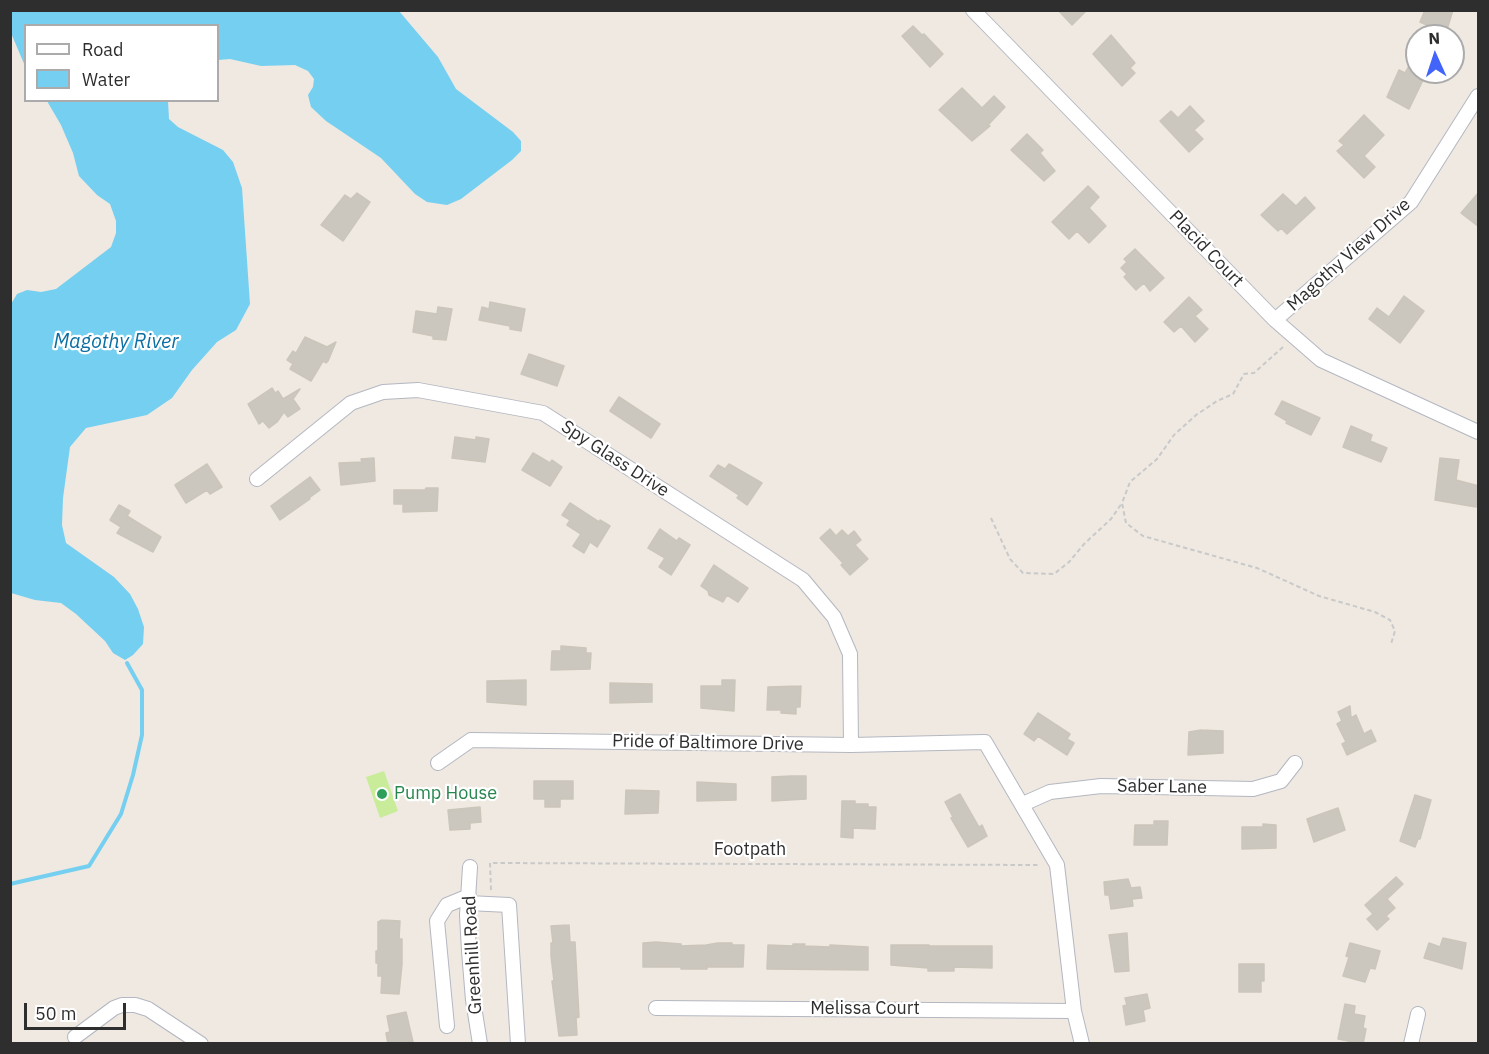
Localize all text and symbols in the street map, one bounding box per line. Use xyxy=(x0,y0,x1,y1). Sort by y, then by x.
legend xyxy=(24,24,219,102)
north arrow xyxy=(1405,24,1465,84)
text: N xyxy=(1428,28,1440,48)
text: Road xyxy=(82,38,123,61)
text: Water xyxy=(82,68,130,91)
street label: Magothy View Drive xyxy=(1283,194,1415,316)
street label: Placid Court xyxy=(1164,206,1248,292)
water label: Magothy River xyxy=(53,330,179,354)
street label: Spy Glass Drive xyxy=(557,416,673,502)
street label: Pride of Baltimore Drive xyxy=(612,731,804,755)
street label: Saber Lane xyxy=(1117,775,1207,799)
place label: Pump House xyxy=(394,783,497,805)
marker: Pump House xyxy=(375,787,389,801)
street label: Footpath xyxy=(714,839,786,861)
street label: Greenhill Road xyxy=(459,895,487,1015)
scale bar xyxy=(27,991,129,1029)
street label: Melissa Court xyxy=(810,998,920,1020)
text: 50 m xyxy=(35,1002,77,1025)

